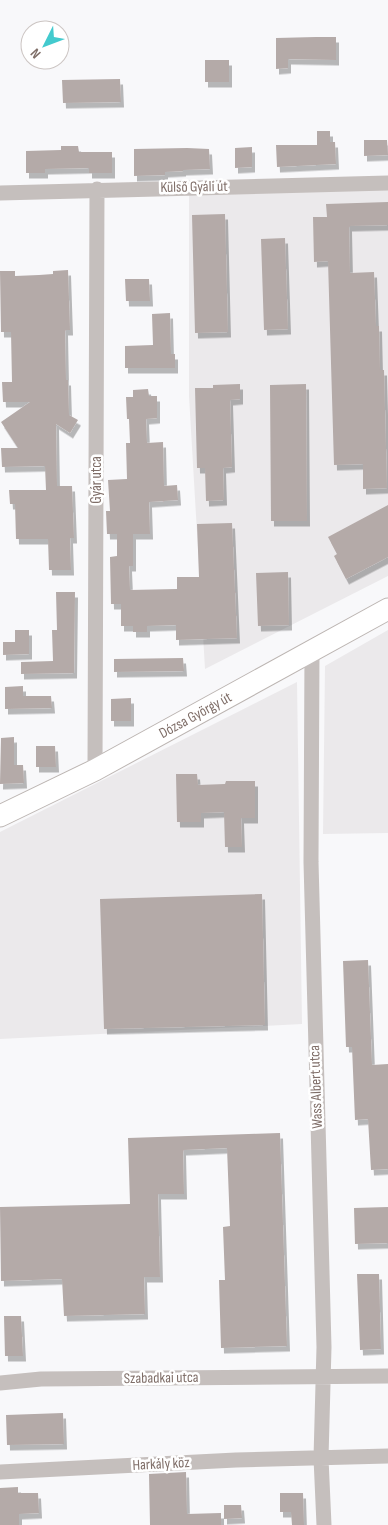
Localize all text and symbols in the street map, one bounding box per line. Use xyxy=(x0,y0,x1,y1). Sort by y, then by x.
north arrow xyxy=(20,20,70,70)
text: N xyxy=(27,45,45,62)
street label: Külső Gyáli út xyxy=(160,177,228,197)
street label: Gyár utca xyxy=(87,456,106,504)
street label: Dózsa György út xyxy=(156,687,235,743)
street label: Wass Albert utca xyxy=(305,1045,327,1129)
street label: Szabadkai utca xyxy=(123,1368,199,1388)
street label: Harkály köz xyxy=(132,1453,191,1475)

